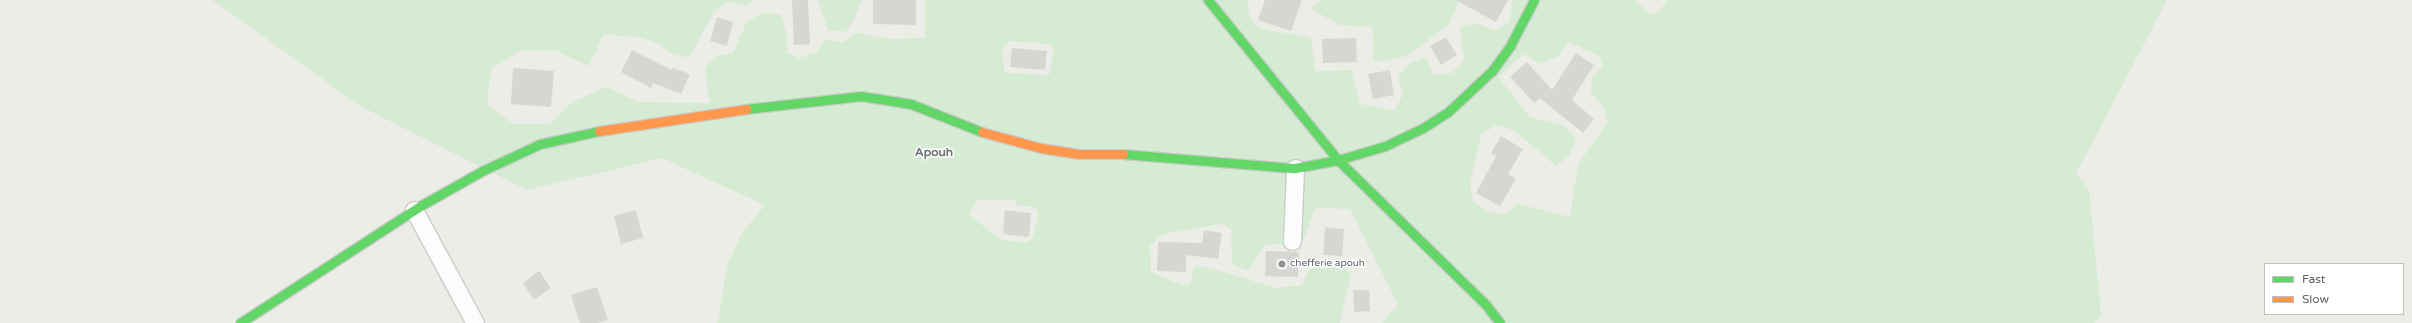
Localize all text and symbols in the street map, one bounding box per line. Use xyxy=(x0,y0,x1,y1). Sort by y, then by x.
district label: Apouh xyxy=(915,146,953,160)
place label: chefferie apouh xyxy=(1290,258,1365,270)
marker: chefferie apouh xyxy=(1277,259,1287,269)
legend xyxy=(2264,263,2404,315)
text: Fast xyxy=(2302,272,2325,286)
text: Slow xyxy=(2302,292,2329,306)

